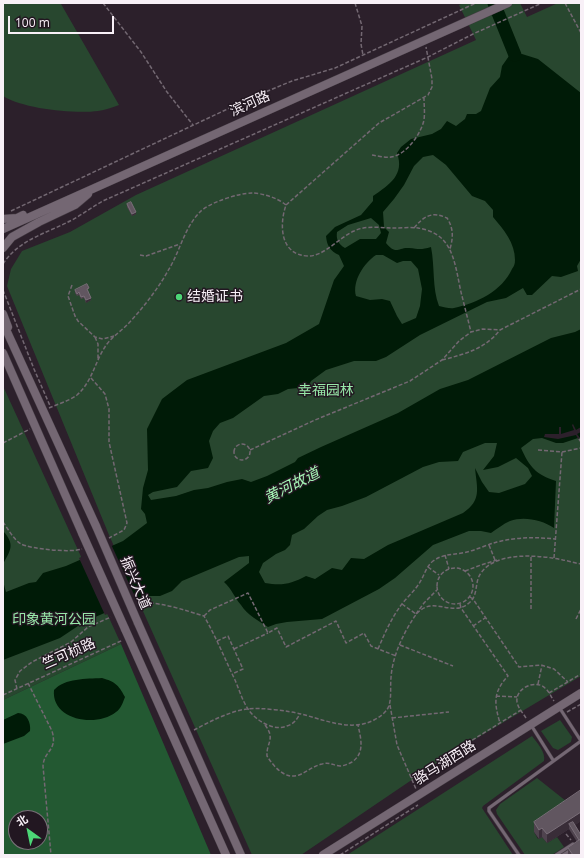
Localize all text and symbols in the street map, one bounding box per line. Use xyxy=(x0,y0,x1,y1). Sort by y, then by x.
scale bar xyxy=(10,8,116,34)
text: 100 m xyxy=(15,14,50,31)
street label: 滨河路 xyxy=(227,88,273,120)
place label: 结婚证书 xyxy=(187,289,243,305)
marker: 结婚证书 xyxy=(174,292,184,302)
park label: 幸福园林 xyxy=(298,383,354,399)
water label: 黄河故道 xyxy=(261,464,323,508)
street label: 振兴大道 xyxy=(116,554,154,612)
park label: 印象黄河公园 xyxy=(12,612,96,628)
street label: 竺可桢路 xyxy=(40,635,98,673)
street label: 骆马湖西路 xyxy=(411,737,479,789)
north arrow xyxy=(8,810,48,850)
text: 北 xyxy=(13,811,30,830)

